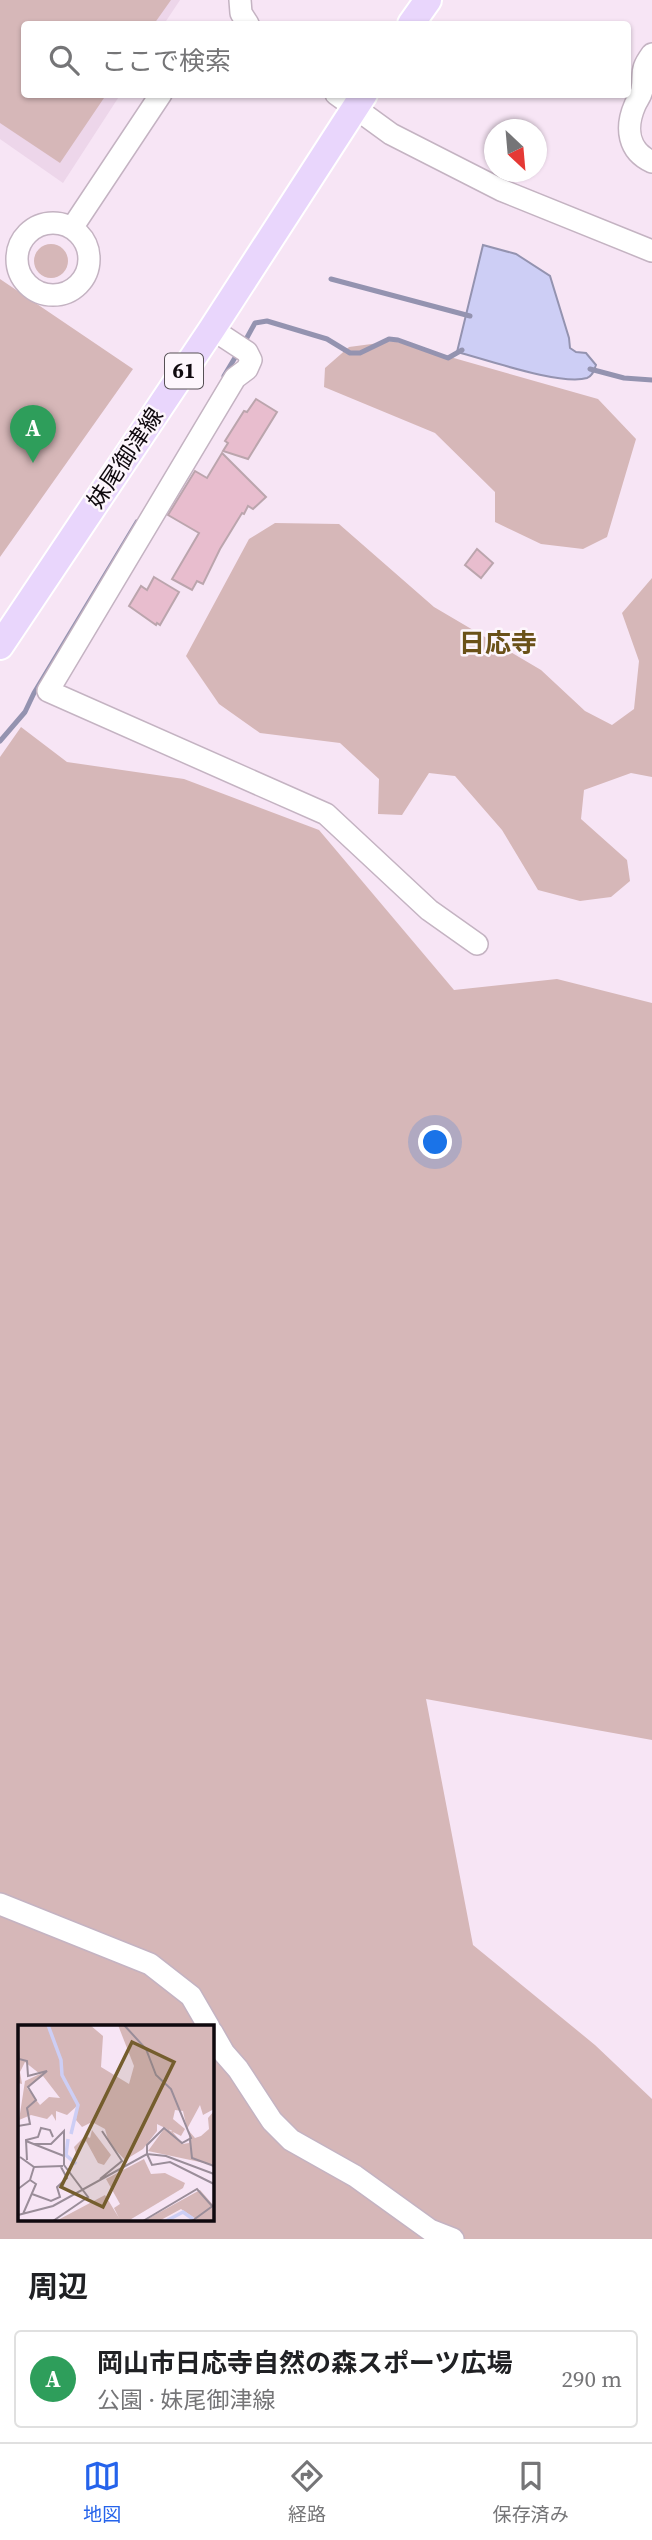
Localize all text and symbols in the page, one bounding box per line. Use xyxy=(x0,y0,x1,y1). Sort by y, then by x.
search box xyxy=(21,21,631,98)
icon: search xyxy=(45,41,83,79)
text: ここで検索 xyxy=(101,43,231,79)
north arrow xyxy=(484,119,547,182)
road number: 61 xyxy=(165,354,203,388)
street label: 妹尾御津線 xyxy=(80,401,170,515)
pin: A xyxy=(10,405,56,463)
district label: 日応寺 xyxy=(459,625,537,661)
your location xyxy=(418,1125,452,1159)
inset map xyxy=(18,2025,214,2222)
text: 周辺 xyxy=(28,2266,88,2307)
text: 岡山市日応寺自然の森スポーツ広場 xyxy=(97,2345,512,2381)
text: A xyxy=(45,2363,61,2395)
text: 290 m xyxy=(561,2363,622,2395)
text: 公園 · 妹尾御津線 xyxy=(97,2384,276,2416)
tab: 地図 xyxy=(83,2457,121,2527)
tab: 経路 xyxy=(288,2457,326,2527)
tab: 保存済み xyxy=(493,2457,569,2527)

